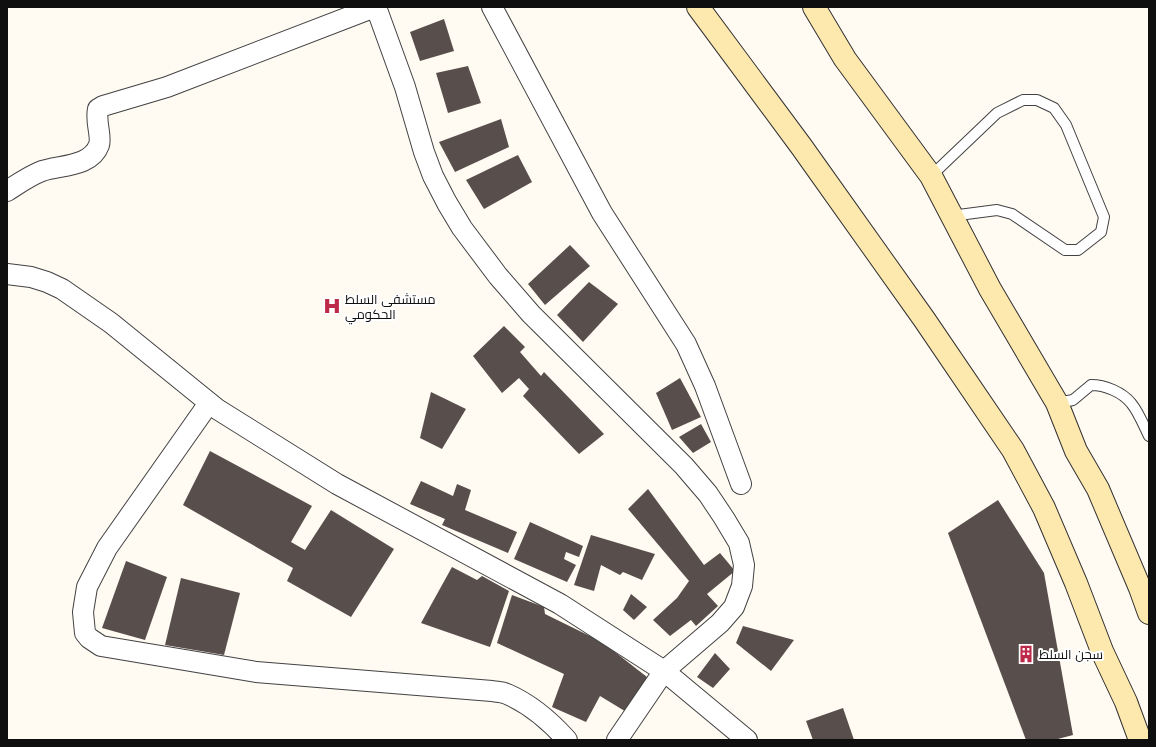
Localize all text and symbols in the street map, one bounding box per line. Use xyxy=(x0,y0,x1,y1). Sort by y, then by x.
place label: مستشفى السلط الحكومي xyxy=(345,291,436,325)
hospital icon: مستشفى السلط الحكومي xyxy=(322,296,342,316)
building icon: سجن السلط xyxy=(1016,644,1036,664)
place label: سجن السلط xyxy=(1039,646,1103,663)

